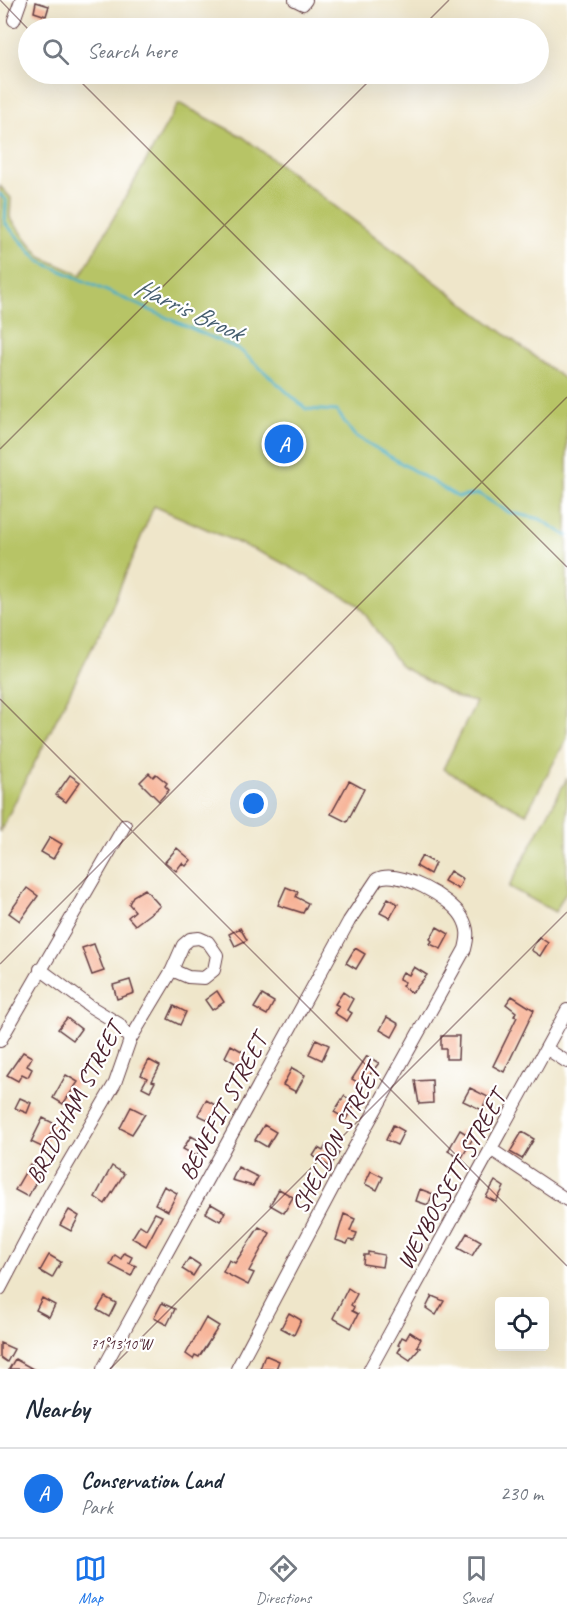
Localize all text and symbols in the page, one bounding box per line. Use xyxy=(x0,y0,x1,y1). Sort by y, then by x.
search box xyxy=(18,18,549,84)
icon: search xyxy=(39,35,72,68)
text: Search here xyxy=(87,37,177,65)
water label: Harris Brook xyxy=(129,270,252,351)
pin: A xyxy=(264,422,304,466)
your location xyxy=(239,789,268,818)
street label: BRIDGHAM STREET xyxy=(19,1013,131,1189)
street label: BENEFIT STREET xyxy=(172,1024,277,1185)
street label: SHELDON STREET xyxy=(284,1054,391,1218)
street label: WEYBOSSETT STREET xyxy=(390,1080,515,1274)
map controls xyxy=(495,1297,549,1351)
button: locate xyxy=(495,1297,549,1351)
text: 71°13'10"W xyxy=(91,1335,155,1354)
text: Nearby xyxy=(24,1392,89,1425)
text: Conservation Land xyxy=(81,1467,222,1495)
text: A xyxy=(38,1481,49,1506)
text: 230 m xyxy=(500,1481,543,1506)
text: Park xyxy=(81,1495,113,1520)
tab: Map xyxy=(74,1552,107,1608)
tab: Directions xyxy=(256,1552,311,1608)
tab: Saved xyxy=(460,1552,493,1608)

